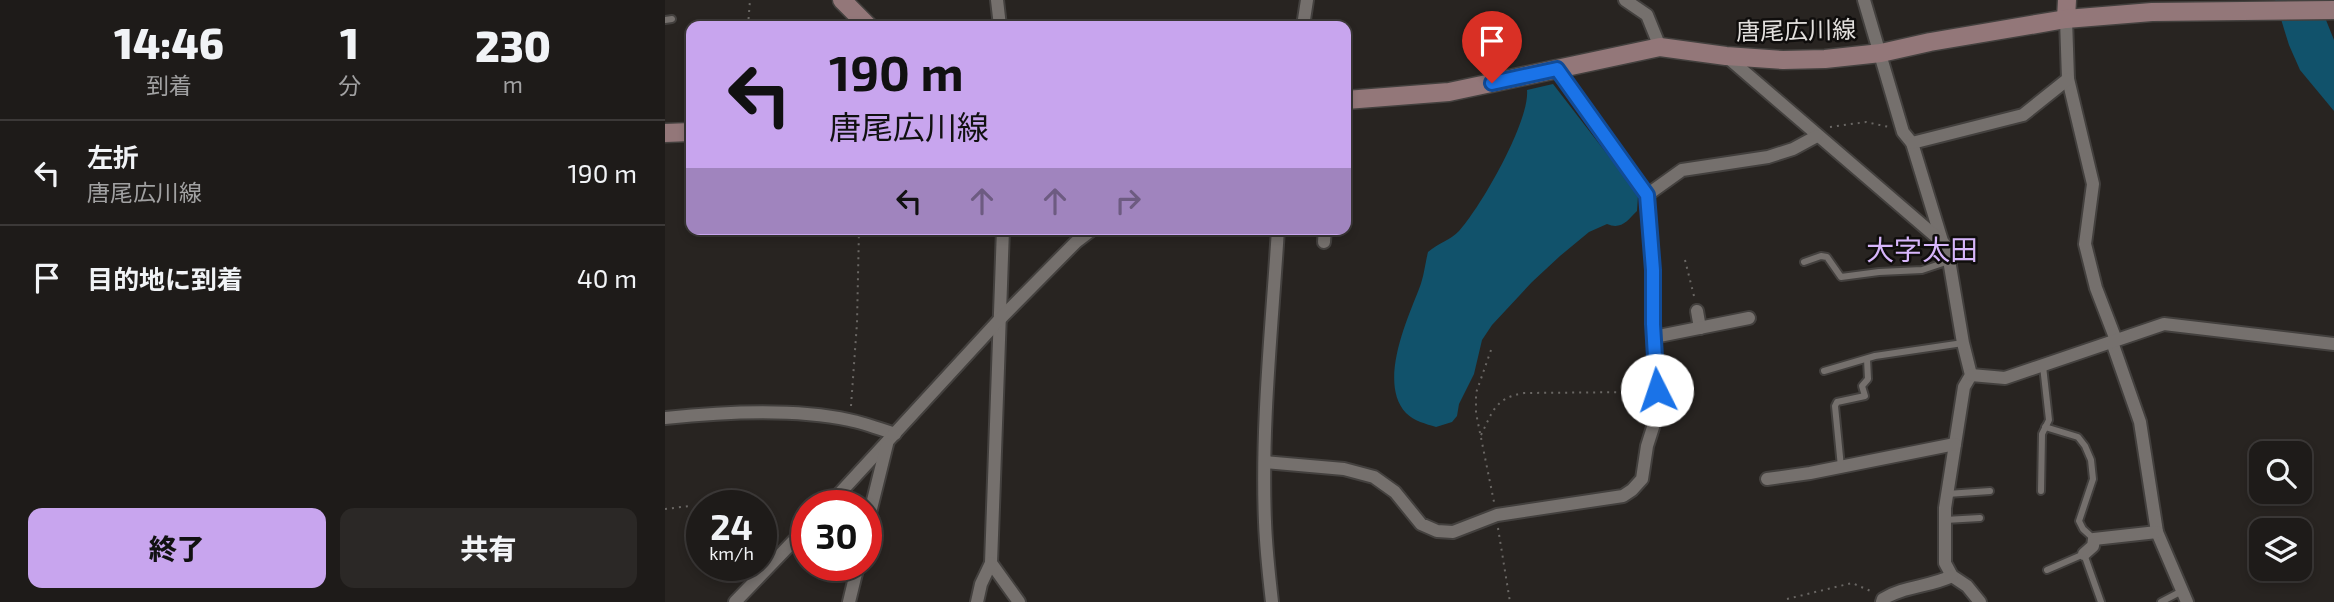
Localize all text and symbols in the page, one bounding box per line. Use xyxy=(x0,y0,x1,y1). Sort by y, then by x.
pin xyxy=(1462,11,1522,83)
street label: 唐尾広川線 xyxy=(1736,14,1856,45)
text: 14:46 xyxy=(114,17,224,67)
text: 1 xyxy=(340,17,359,67)
text: 230 xyxy=(475,20,551,70)
icon: arrive xyxy=(1473,22,1511,60)
text: 190 m xyxy=(829,42,964,101)
icon: left xyxy=(714,49,805,140)
text: m xyxy=(503,70,523,98)
text: 到着 xyxy=(146,71,192,99)
text: 分 xyxy=(338,71,361,99)
text: 唐尾広川線 xyxy=(829,107,989,145)
text: 左折 xyxy=(87,141,139,172)
icon: left xyxy=(28,154,66,192)
text: 190 m xyxy=(568,157,637,188)
text: 唐尾広川線 xyxy=(87,178,202,206)
icon: left xyxy=(890,182,928,220)
icon: ahead xyxy=(963,182,1001,220)
icon: ahead xyxy=(1036,182,1074,220)
icon: right xyxy=(1109,182,1147,220)
district label: 大字太田 xyxy=(1866,232,1978,266)
icon: arrive xyxy=(28,259,66,297)
text: 40 m xyxy=(577,262,637,293)
text: 目的地に到着 xyxy=(87,263,243,294)
position arrow xyxy=(1620,353,1694,427)
map controls xyxy=(2249,441,2312,581)
button: search xyxy=(2249,441,2312,504)
speed limit sign: 30 xyxy=(791,490,882,581)
text: 24 xyxy=(710,505,753,547)
button: 終了 xyxy=(28,508,326,588)
button: 共有 xyxy=(340,508,637,588)
button: layers xyxy=(2249,518,2312,581)
text: km/h xyxy=(709,542,754,564)

